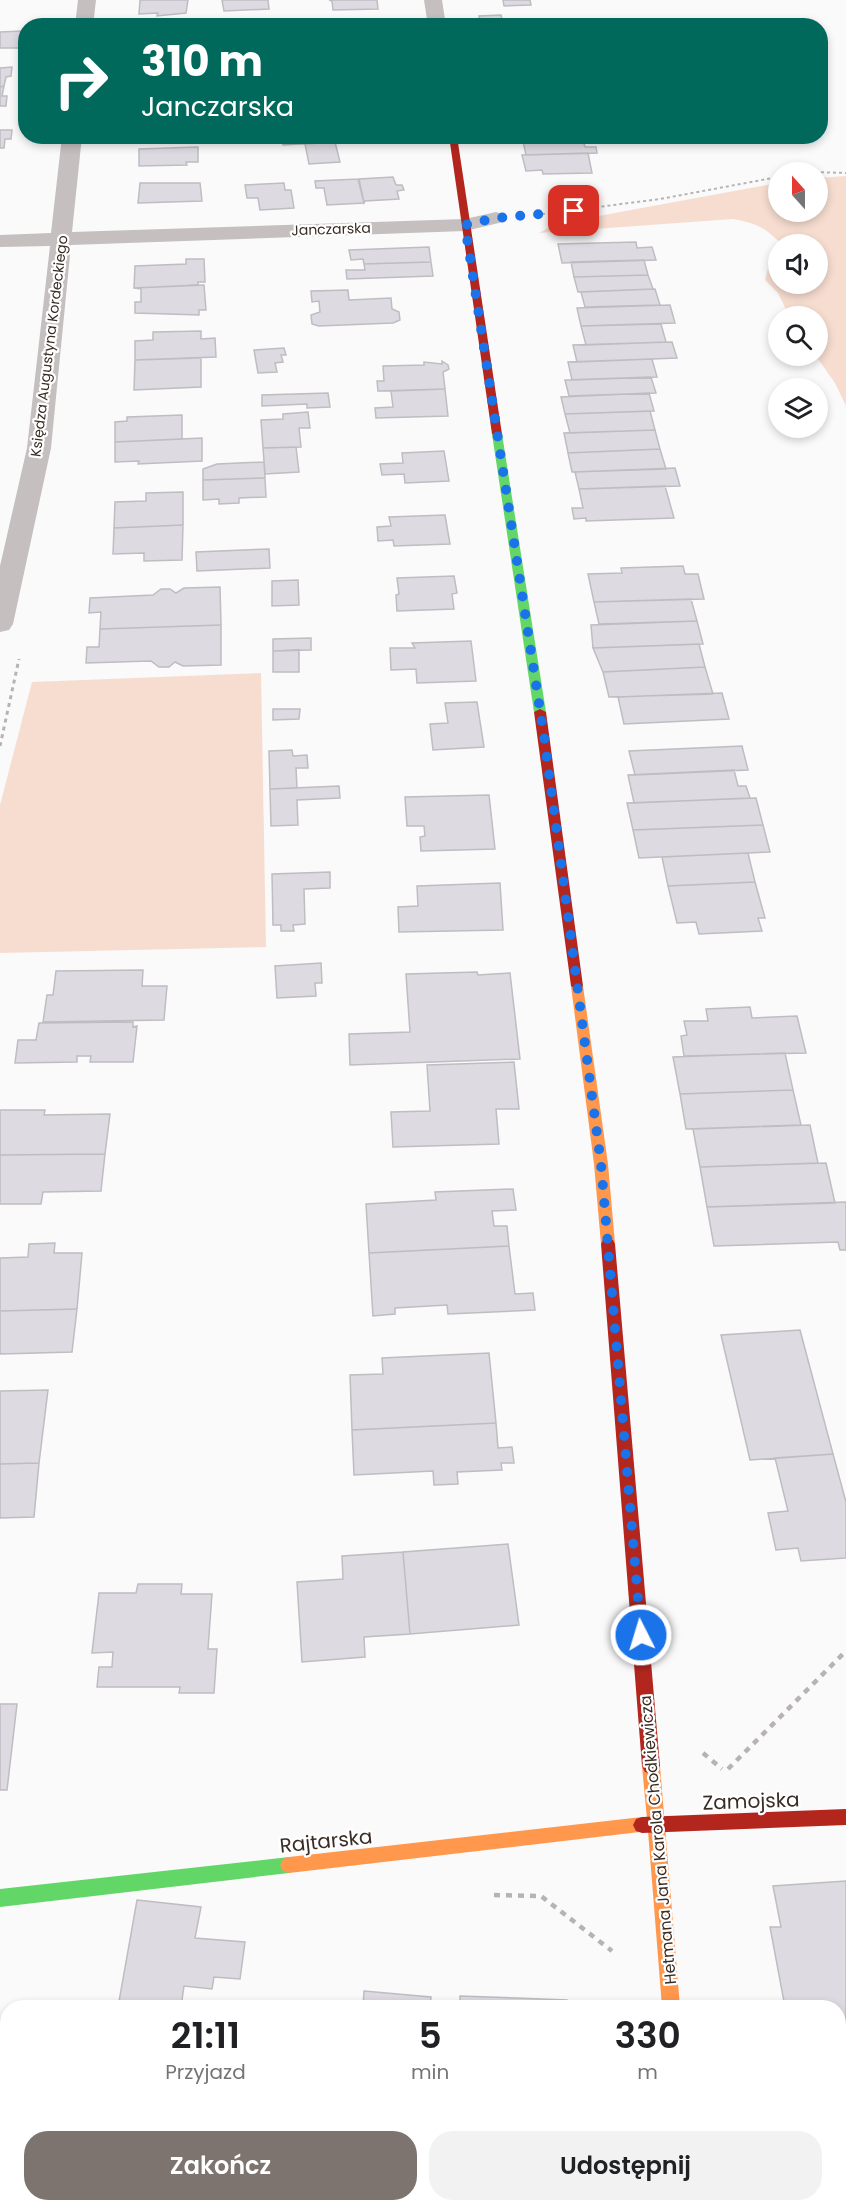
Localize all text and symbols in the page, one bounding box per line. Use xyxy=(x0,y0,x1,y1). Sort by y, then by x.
text: 310 m xyxy=(141,32,263,91)
icon: right xyxy=(42,42,120,120)
text: Janczarska xyxy=(141,88,294,125)
north arrow xyxy=(768,162,828,222)
map controls xyxy=(768,162,828,438)
pin xyxy=(548,185,599,236)
icon: arrive xyxy=(557,194,590,227)
street label: Janczarska xyxy=(291,218,371,240)
street label: Księdza Augustyna Kordeckiego xyxy=(25,234,73,458)
button: sound xyxy=(768,234,828,294)
button: search xyxy=(768,306,828,366)
button: layers xyxy=(768,378,828,438)
position arrow xyxy=(609,1603,673,1667)
street label: Hetmana Jana Karola Chodkiewicza xyxy=(634,1694,682,1986)
street label: Zamojska xyxy=(702,1785,800,1817)
street label: Rajtarska xyxy=(278,1822,374,1860)
text: 21:11 xyxy=(171,2010,240,2061)
text: 5 xyxy=(418,2010,442,2061)
text: 330 xyxy=(614,2010,681,2061)
text: Przyjazd xyxy=(165,2058,246,2086)
text: min xyxy=(411,2058,449,2086)
text: m xyxy=(637,2058,658,2086)
button: Zakończ xyxy=(24,2131,417,2200)
button: Udostępnij xyxy=(429,2131,822,2200)

